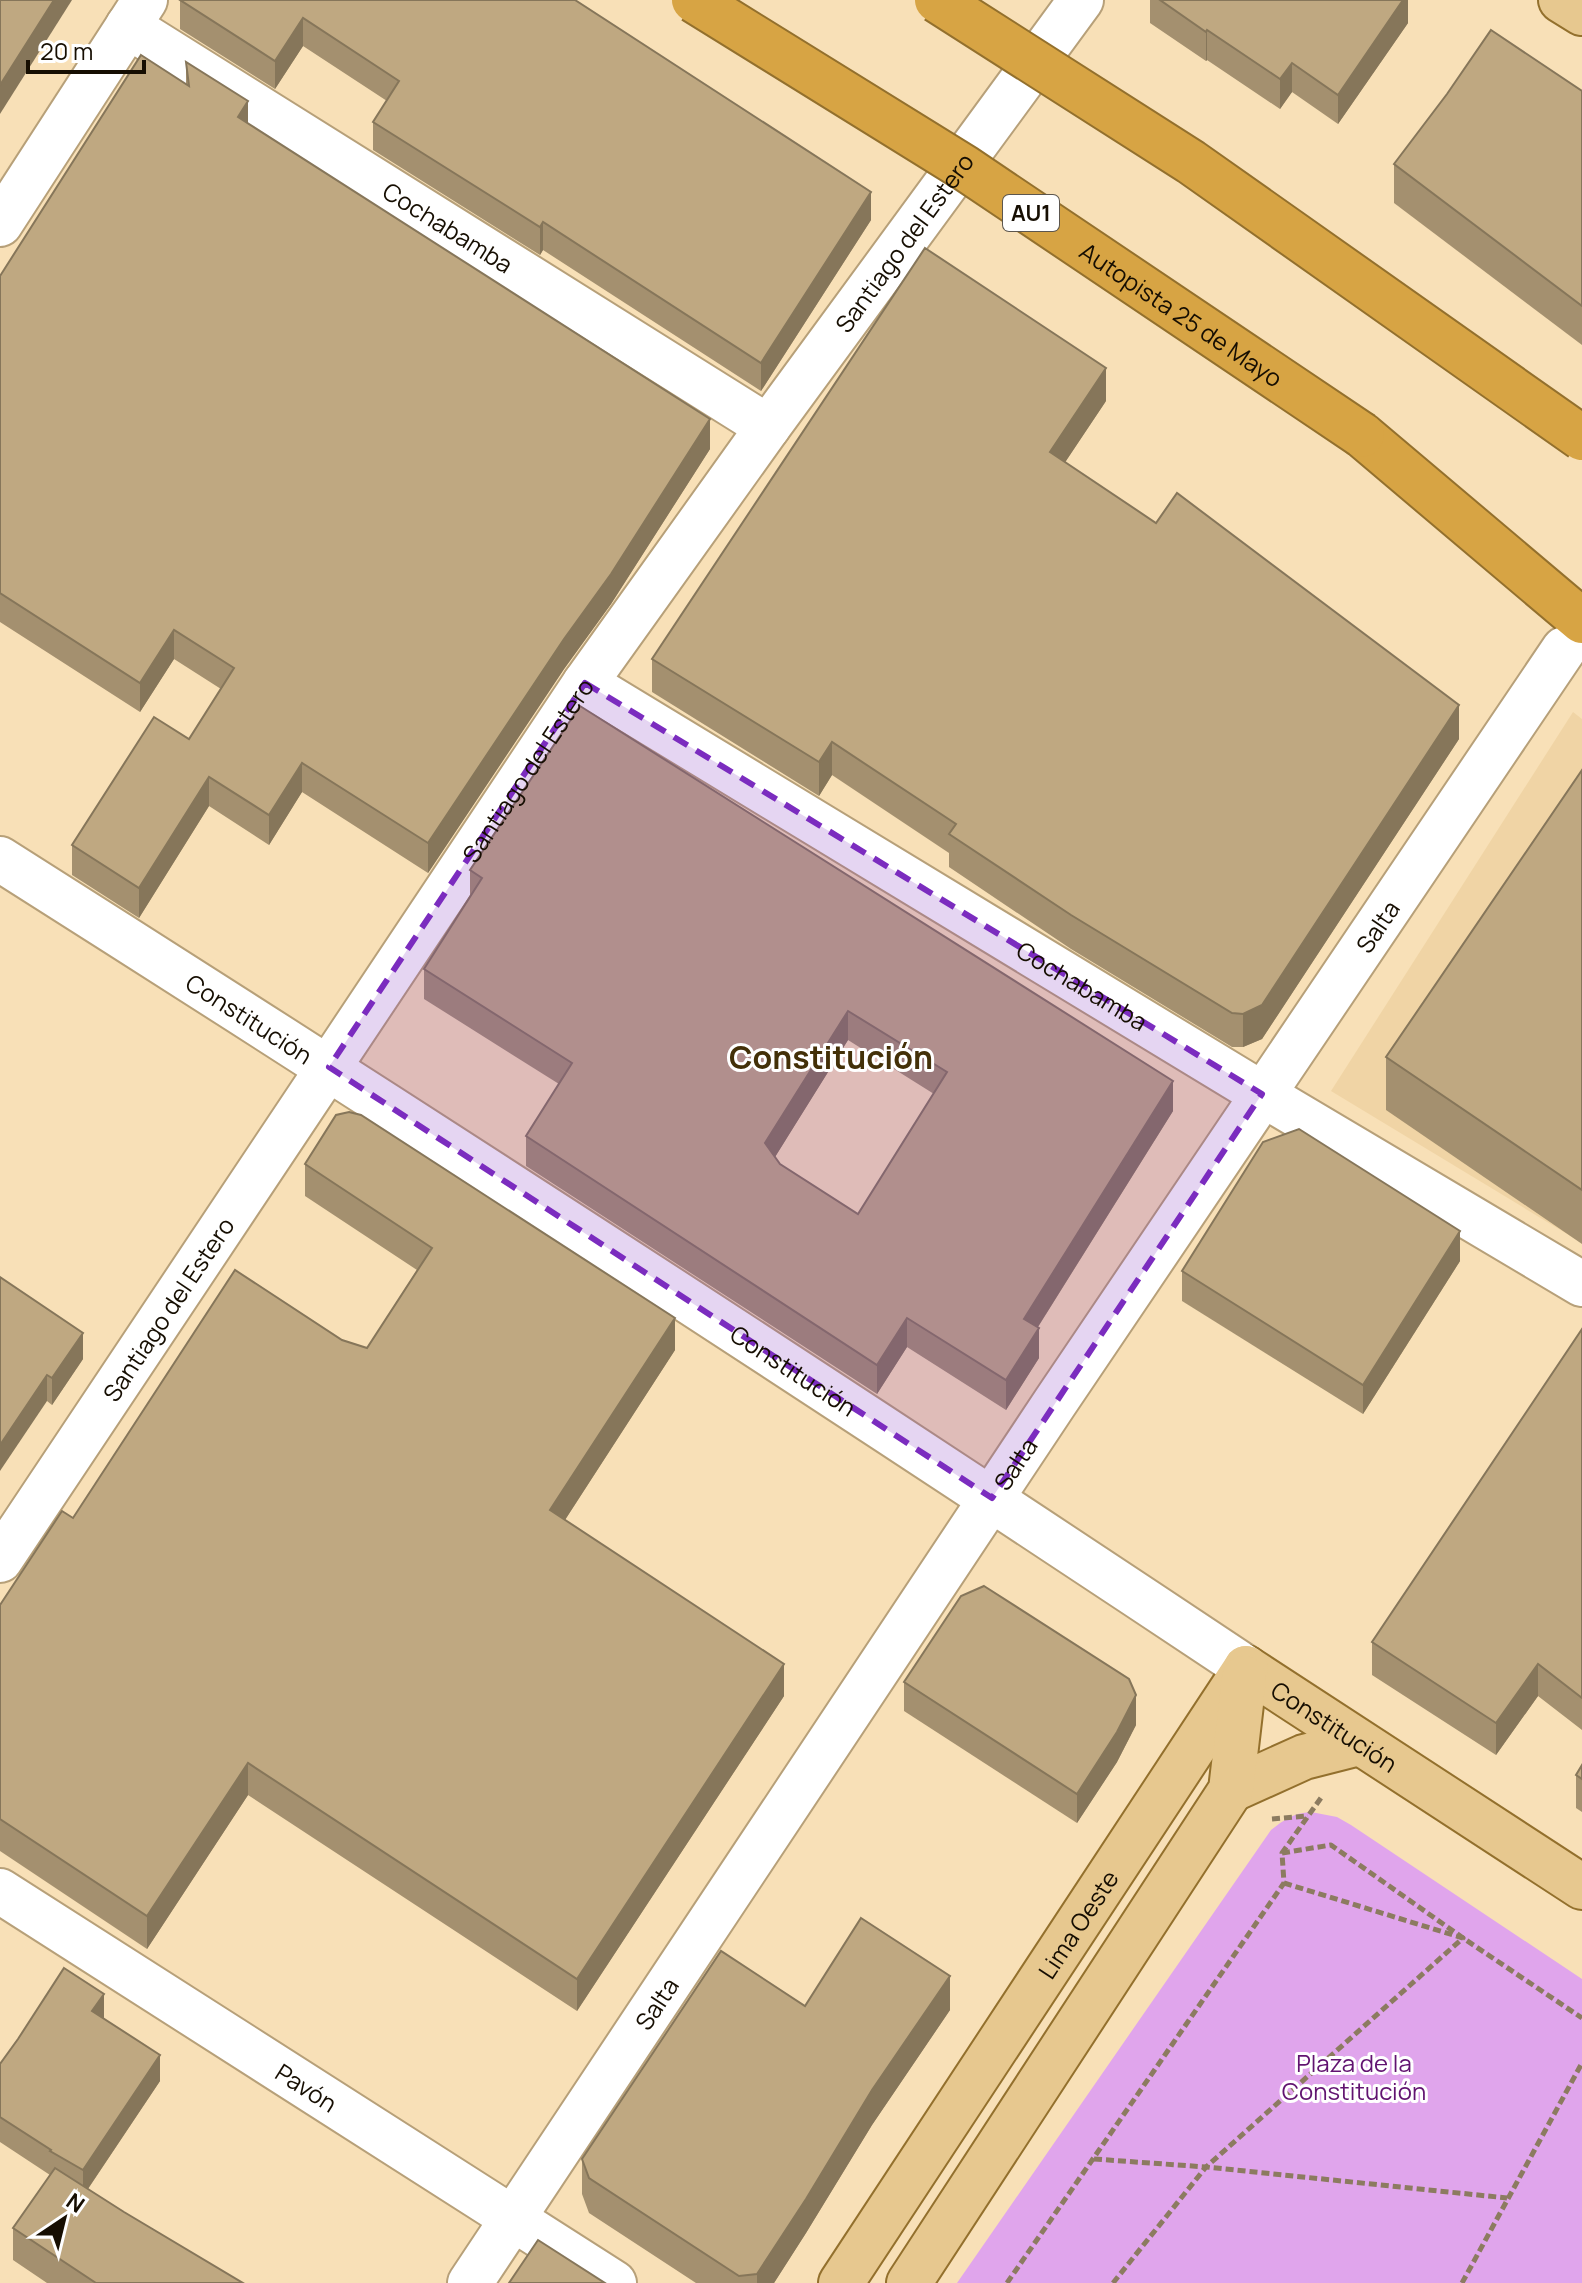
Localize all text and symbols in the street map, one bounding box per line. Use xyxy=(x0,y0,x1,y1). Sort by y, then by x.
scale bar xyxy=(28,24,144,74)
text: 20 m xyxy=(40,34,93,67)
street label: Santiago del Estero xyxy=(827,146,980,339)
street label: Cochabamba xyxy=(377,173,520,280)
road number: AU1 xyxy=(1003,195,1059,231)
street label: Autopista 25 de Mayo xyxy=(1074,234,1290,394)
street label: Santiago del Estero xyxy=(454,671,601,868)
street label: Salta xyxy=(1347,893,1406,959)
street label: Cochabamba xyxy=(1011,933,1154,1037)
street label: Constitución xyxy=(180,965,319,1071)
district label: Constitución xyxy=(729,1035,933,1079)
street label: Santiago del Estero xyxy=(94,1210,241,1407)
street label: Constitución xyxy=(724,1316,863,1423)
street label: Salta xyxy=(985,1431,1044,1496)
street label: Constitución xyxy=(1265,1673,1404,1779)
street label: Lima Oeste xyxy=(1030,1863,1125,1985)
street label: Salta xyxy=(627,1970,685,2036)
park label: Plaza de la Constitución xyxy=(1282,2046,1426,2107)
street label: Pavón xyxy=(270,2055,344,2119)
north arrow xyxy=(24,2179,104,2259)
text: N xyxy=(60,2186,91,2219)

